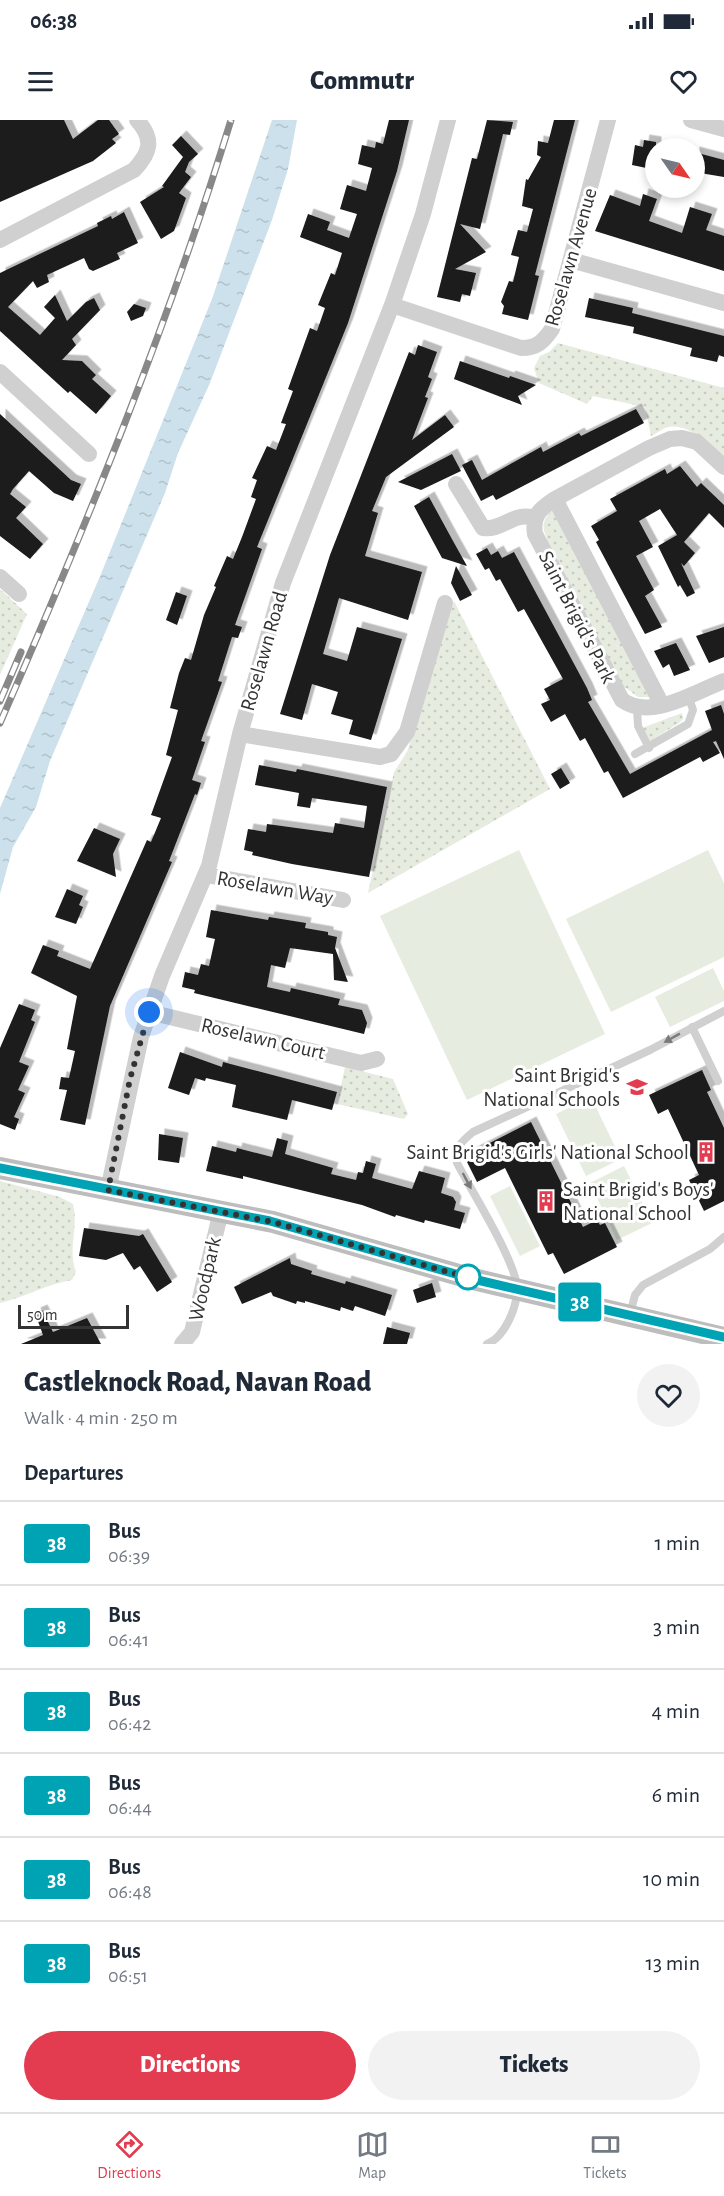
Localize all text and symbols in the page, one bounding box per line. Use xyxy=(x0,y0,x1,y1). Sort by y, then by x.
text: 06:38 xyxy=(30,10,77,32)
icon: menu xyxy=(24,65,57,98)
icon: heart xyxy=(667,65,700,98)
text: Commutr xyxy=(310,67,414,94)
north arrow xyxy=(645,138,705,198)
map controls xyxy=(645,138,705,198)
street label: Roselawn Avenue xyxy=(541,185,601,329)
street label: Saint Brigid's Park xyxy=(535,547,620,687)
street label: Roselawn Road xyxy=(237,589,291,713)
street label: Roselawn Way xyxy=(215,867,335,909)
your location xyxy=(134,997,164,1027)
street label: Roselawn Court xyxy=(199,1015,327,1064)
one-way arrow xyxy=(663,1033,680,1043)
place label: Saint Brigid's National Schools xyxy=(483,1065,620,1110)
school or university icon: Saint Brigid's National Schools xyxy=(625,1075,649,1099)
building icon: Saint Brigid's Girls' National School xyxy=(694,1140,718,1164)
place label: Saint Brigid's Girls' National School xyxy=(406,1142,689,1163)
one-way arrow xyxy=(462,1173,472,1190)
place label: Saint Brigid's Boys' National School xyxy=(563,1179,713,1224)
building icon: Saint Brigid's Boys' National School xyxy=(534,1189,558,1213)
street label: Woodpark xyxy=(185,1234,225,1323)
unlabelled marker xyxy=(455,1264,481,1290)
line badge: 38 xyxy=(553,1282,607,1322)
text: 38 xyxy=(570,1292,590,1313)
scale bar xyxy=(18,1302,129,1330)
text: 50 m xyxy=(27,1307,58,1323)
button: heart xyxy=(637,1364,700,1427)
text: Castleknock Road, Navan Road xyxy=(24,1369,371,1397)
text: Walk · 4 min · 250 m xyxy=(24,1408,178,1428)
text: Departures xyxy=(24,1462,124,1484)
text: Bus xyxy=(108,1520,141,1542)
text: 1 min xyxy=(655,1532,700,1554)
text: 38 xyxy=(47,1533,67,1554)
text: 06:39 xyxy=(108,1546,150,1566)
text: Bus xyxy=(108,1604,141,1626)
text: 3 min xyxy=(653,1616,700,1638)
text: 38 xyxy=(47,1617,67,1638)
text: 06:41 xyxy=(108,1630,149,1650)
text: Bus xyxy=(108,1688,141,1710)
text: 4 min xyxy=(652,1700,700,1722)
text: 38 xyxy=(47,1701,67,1722)
text: 06:42 xyxy=(108,1714,151,1734)
text: Bus xyxy=(108,1772,141,1794)
text: 6 min xyxy=(652,1784,700,1806)
text: 38 xyxy=(47,1785,67,1806)
text: 06:44 xyxy=(108,1798,152,1818)
text: Bus xyxy=(108,1856,141,1878)
text: 10 min xyxy=(643,1868,700,1890)
text: 38 xyxy=(47,1869,67,1890)
text: 06:48 xyxy=(108,1882,152,1902)
text: Bus xyxy=(108,1940,141,1962)
text: 13 min xyxy=(645,1952,700,1974)
text: 38 xyxy=(47,1953,67,1974)
text: 06:51 xyxy=(108,1966,148,1986)
button: Directions xyxy=(24,2031,356,2100)
button: Tickets xyxy=(368,2031,700,2100)
tab: Directions xyxy=(97,2128,161,2183)
tab: Map xyxy=(356,2128,389,2183)
tab: Tickets xyxy=(583,2128,627,2183)

